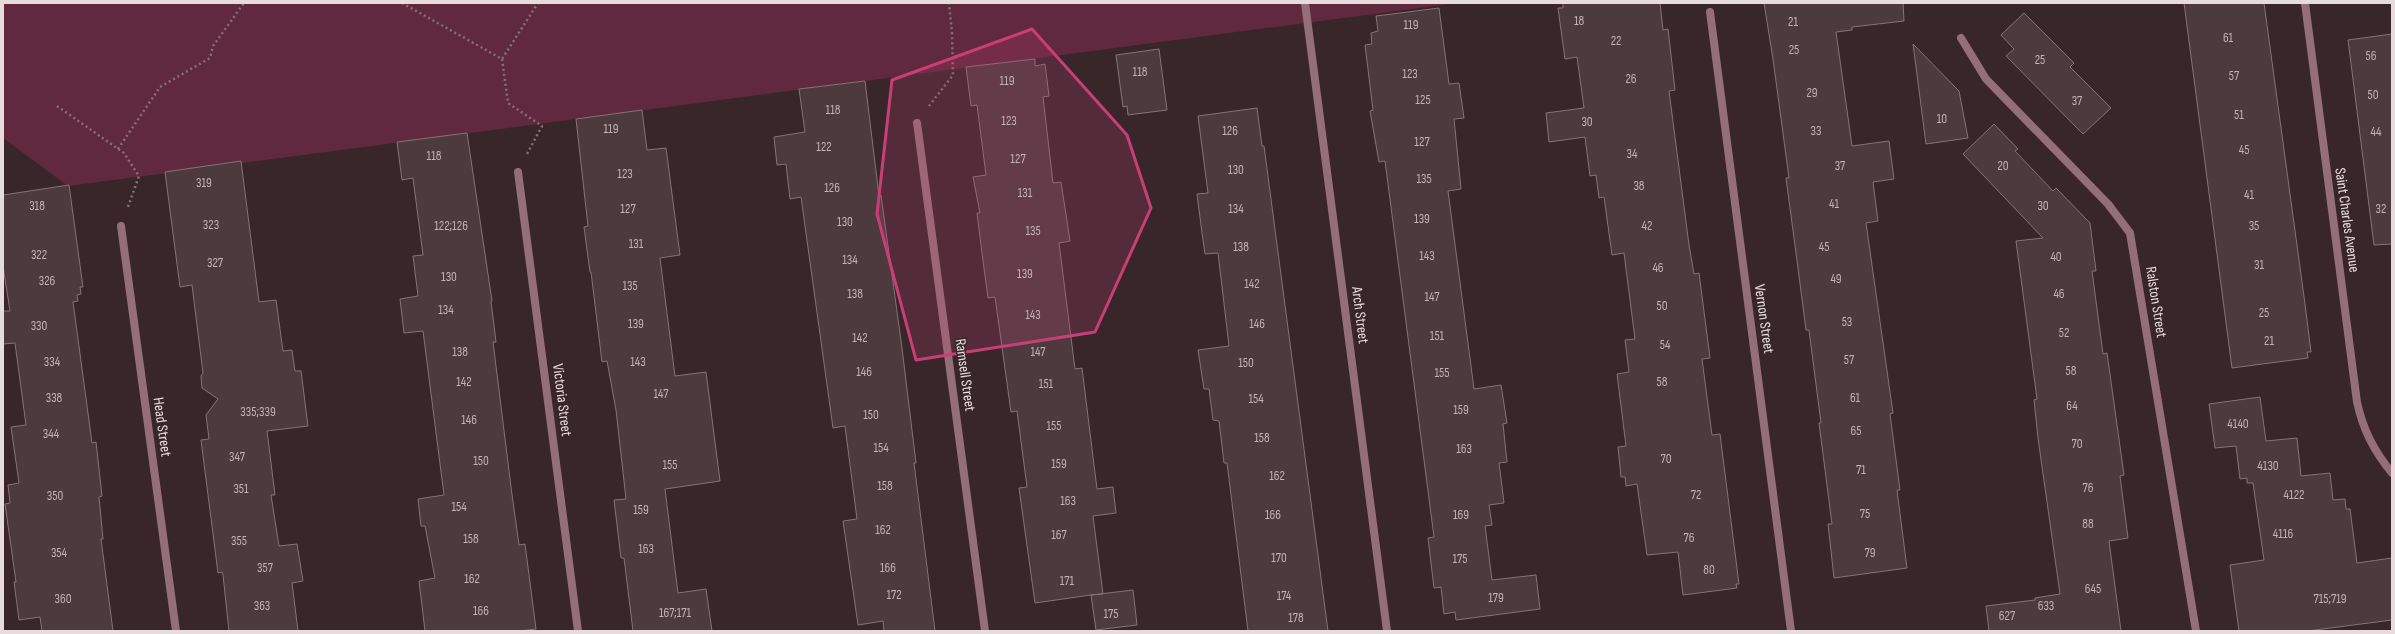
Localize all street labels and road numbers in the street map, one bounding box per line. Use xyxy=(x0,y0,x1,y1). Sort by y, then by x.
street label: Saint Charles Avenue xyxy=(2330,166,2364,274)
street label: Ralston Street xyxy=(2141,265,2171,339)
street label: Vernon Street xyxy=(1750,283,1778,355)
street label: Arch Street xyxy=(1347,284,1373,345)
street label: Ramsell Street xyxy=(951,337,980,413)
street label: Victoria Street xyxy=(548,363,576,438)
street label: Head Street xyxy=(148,396,176,458)

